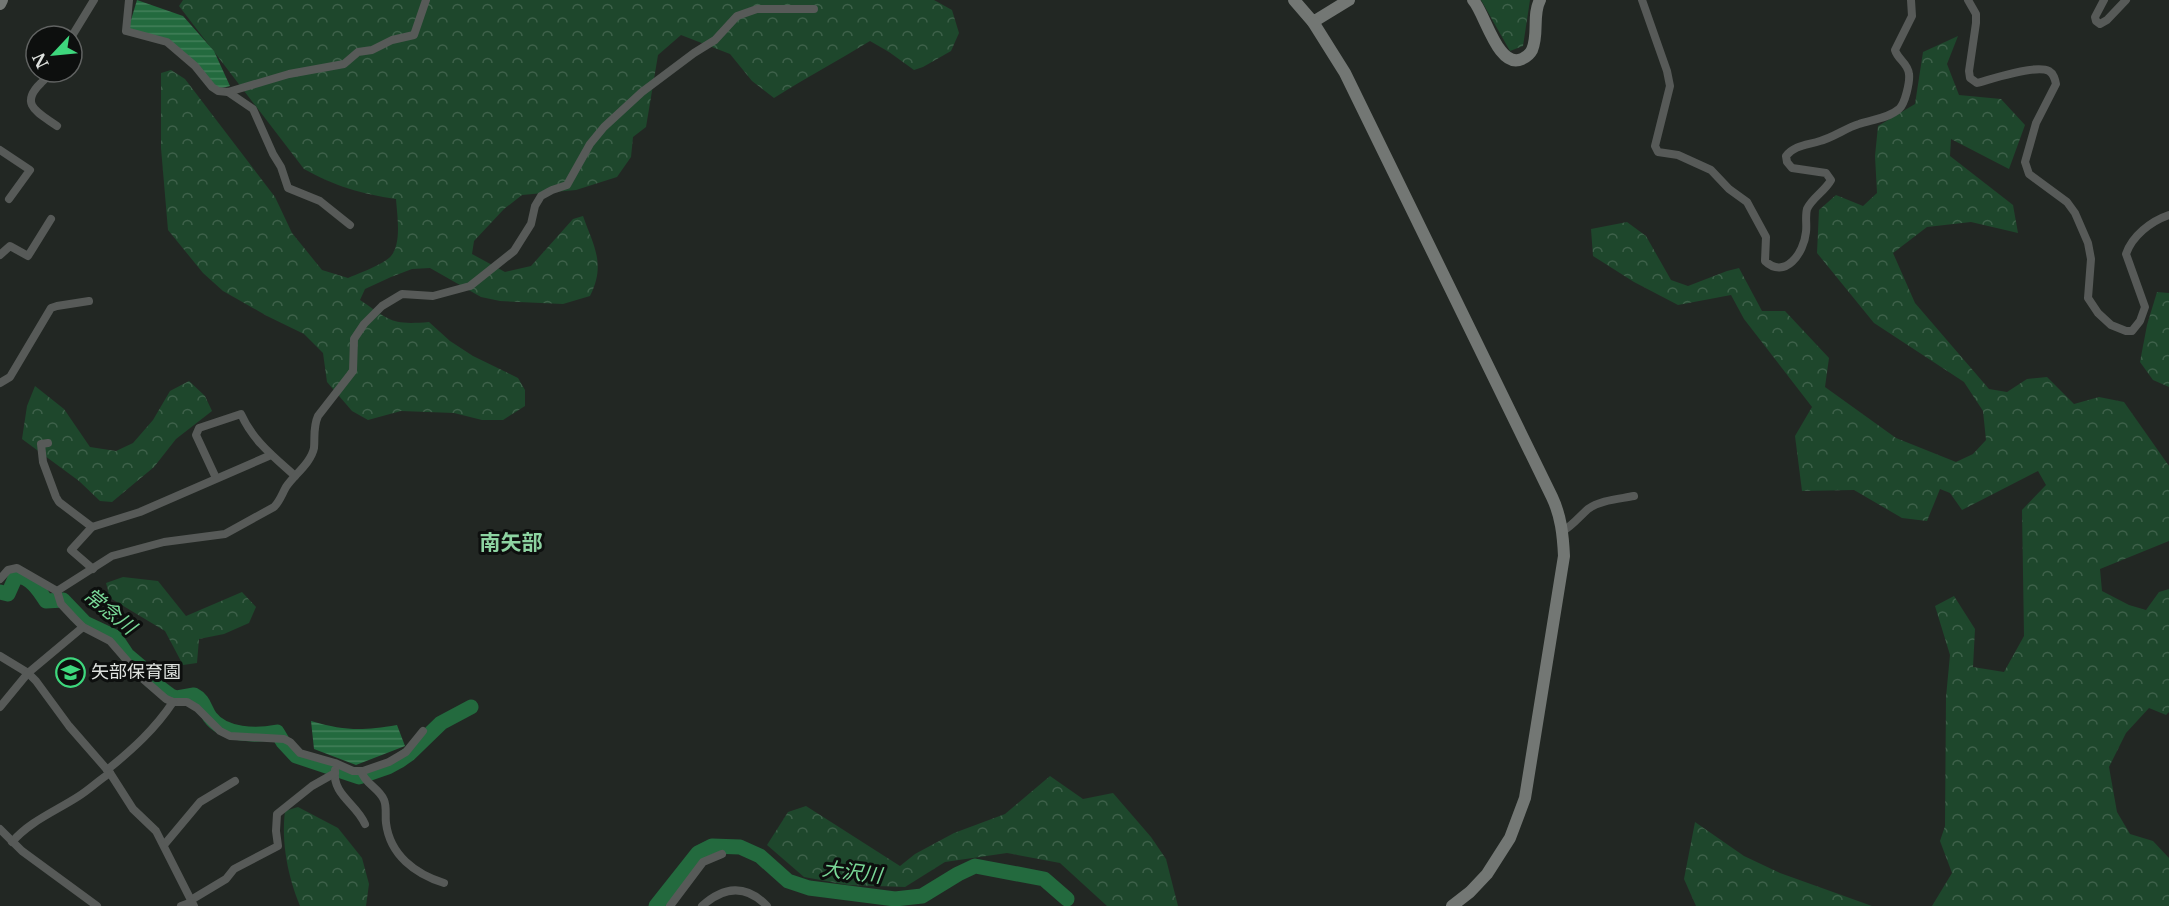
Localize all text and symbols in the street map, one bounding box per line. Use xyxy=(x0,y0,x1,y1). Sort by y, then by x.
north arrow xyxy=(24,24,84,84)
text: N xyxy=(28,49,53,72)
district label: 南矢部 xyxy=(480,530,543,556)
water label: 常念川 xyxy=(79,583,142,640)
school or university icon: 矢部保育園 xyxy=(54,656,86,688)
place label: 矢部保育園 xyxy=(91,661,181,683)
water label: 大沢川 xyxy=(821,856,885,888)

